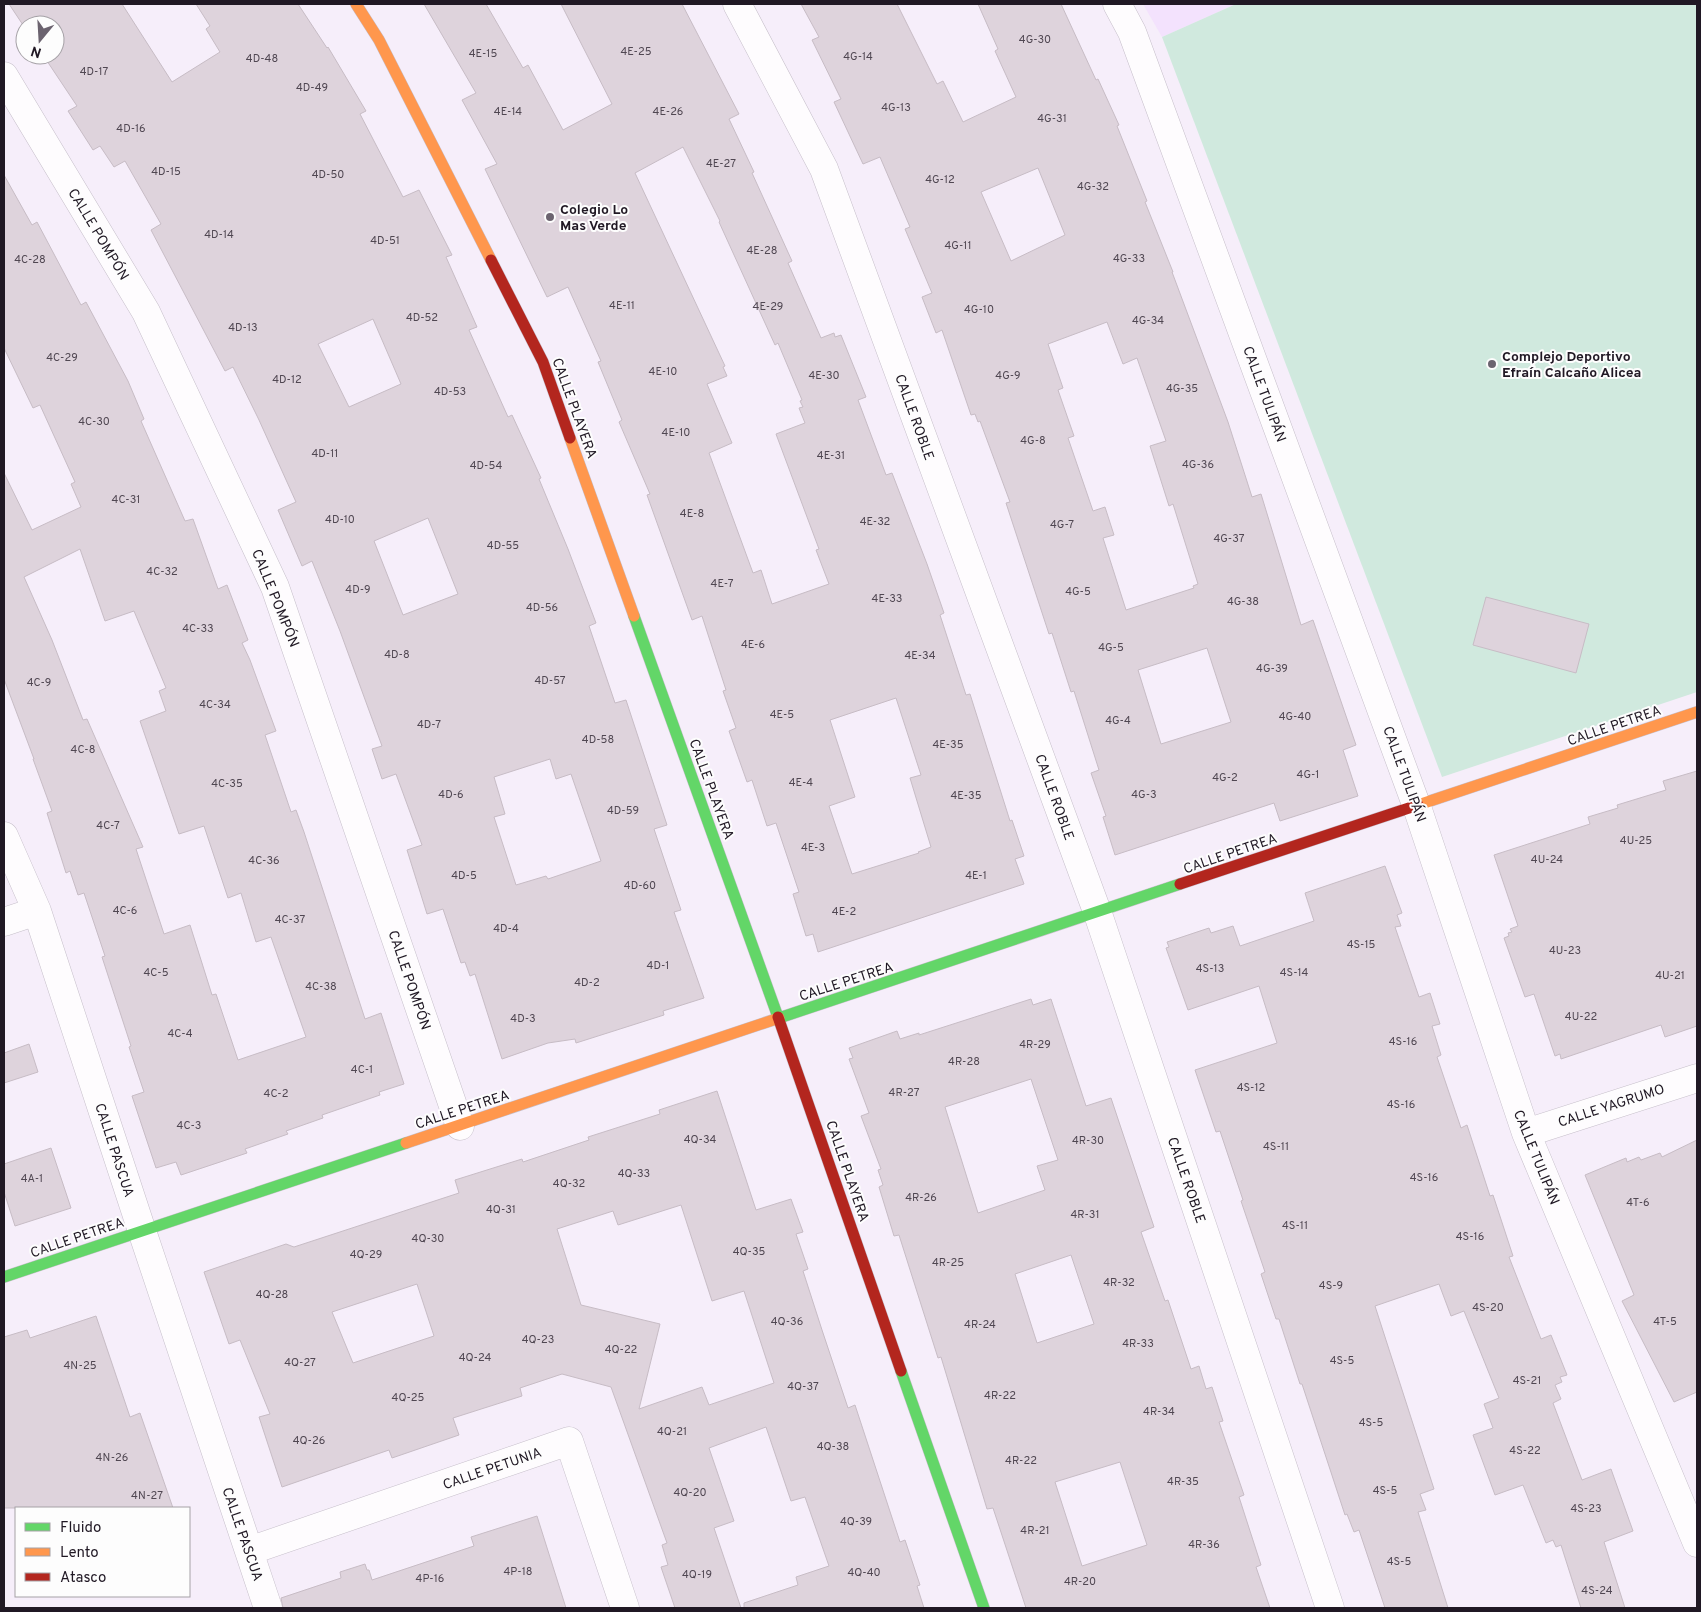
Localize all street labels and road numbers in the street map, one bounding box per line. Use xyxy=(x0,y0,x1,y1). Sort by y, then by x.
street label: CALLE POMPÓN xyxy=(64,185,133,284)
street label: CALLE TULIPÁN xyxy=(1238,344,1290,445)
street label: CALLE PLAYERA xyxy=(547,356,600,461)
street label: CALLE ROBLE xyxy=(890,372,937,463)
street label: CALLE POMPÓN xyxy=(247,547,303,650)
street label: CALLE PETREA xyxy=(1565,702,1664,750)
street label: CALLE TULIPÁN xyxy=(1378,724,1430,825)
street label: CALLE PLAYERA xyxy=(684,737,737,842)
street label: CALLE ROBLE xyxy=(1030,752,1077,843)
street label: CALLE PETREA xyxy=(1181,830,1280,878)
street label: CALLE POMPÓN xyxy=(384,928,435,1033)
street label: CALLE PETREA xyxy=(797,959,896,1006)
street label: CALLE YAGRUMO xyxy=(1556,1081,1667,1132)
street label: CALLE PETREA xyxy=(413,1087,512,1134)
street label: CALLE PASCUA xyxy=(90,1101,137,1200)
street label: CALLE TULIPÁN xyxy=(1509,1107,1563,1207)
street label: CALLE PLAYERA xyxy=(821,1119,872,1224)
street label: CALLE ROBLE xyxy=(1163,1135,1208,1226)
street label: CALLE PETREA xyxy=(28,1214,127,1262)
street label: CALLE PETUNIA xyxy=(441,1445,544,1494)
street label: CALLE PASCUA xyxy=(218,1485,266,1584)

